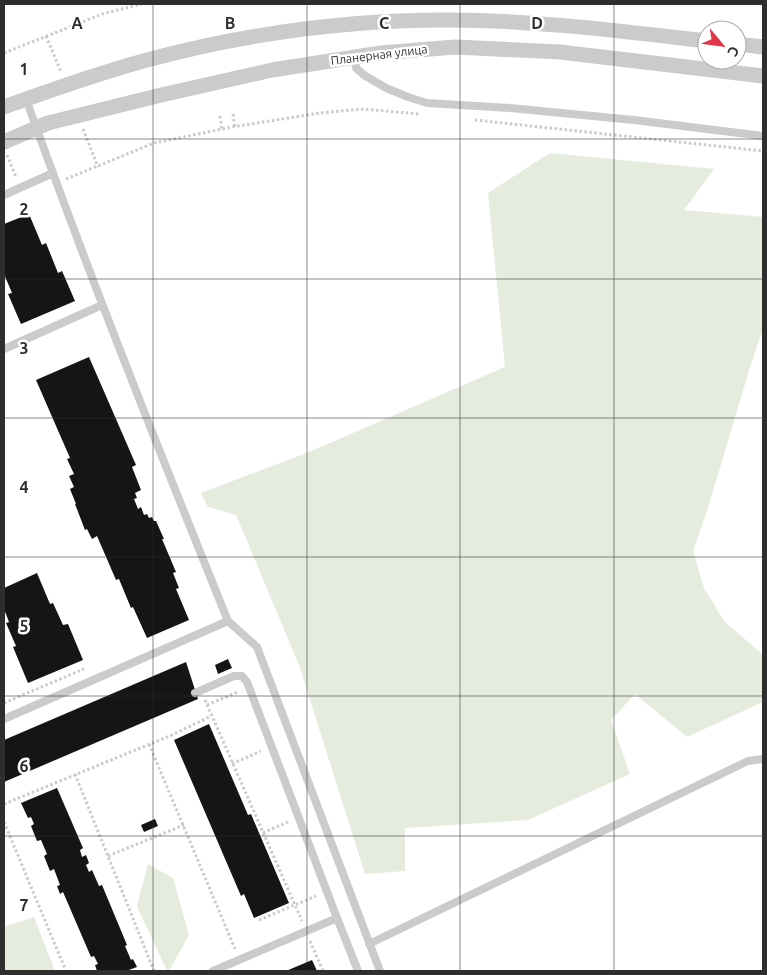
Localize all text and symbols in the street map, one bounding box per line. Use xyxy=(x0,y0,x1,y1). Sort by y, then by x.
text: A xyxy=(71,14,83,32)
text: B xyxy=(225,14,235,32)
text: C xyxy=(379,14,389,32)
text: D xyxy=(531,14,543,32)
north arrow xyxy=(697,20,747,70)
street label: Планерная улица xyxy=(330,42,428,67)
text: С xyxy=(724,44,743,59)
text: 1 xyxy=(19,60,29,78)
text: 2 xyxy=(19,200,29,218)
text: 3 xyxy=(19,339,29,357)
text: 4 xyxy=(19,478,29,496)
text: 5 xyxy=(19,617,29,635)
text: 6 xyxy=(19,757,29,775)
text: 7 xyxy=(19,896,29,914)

